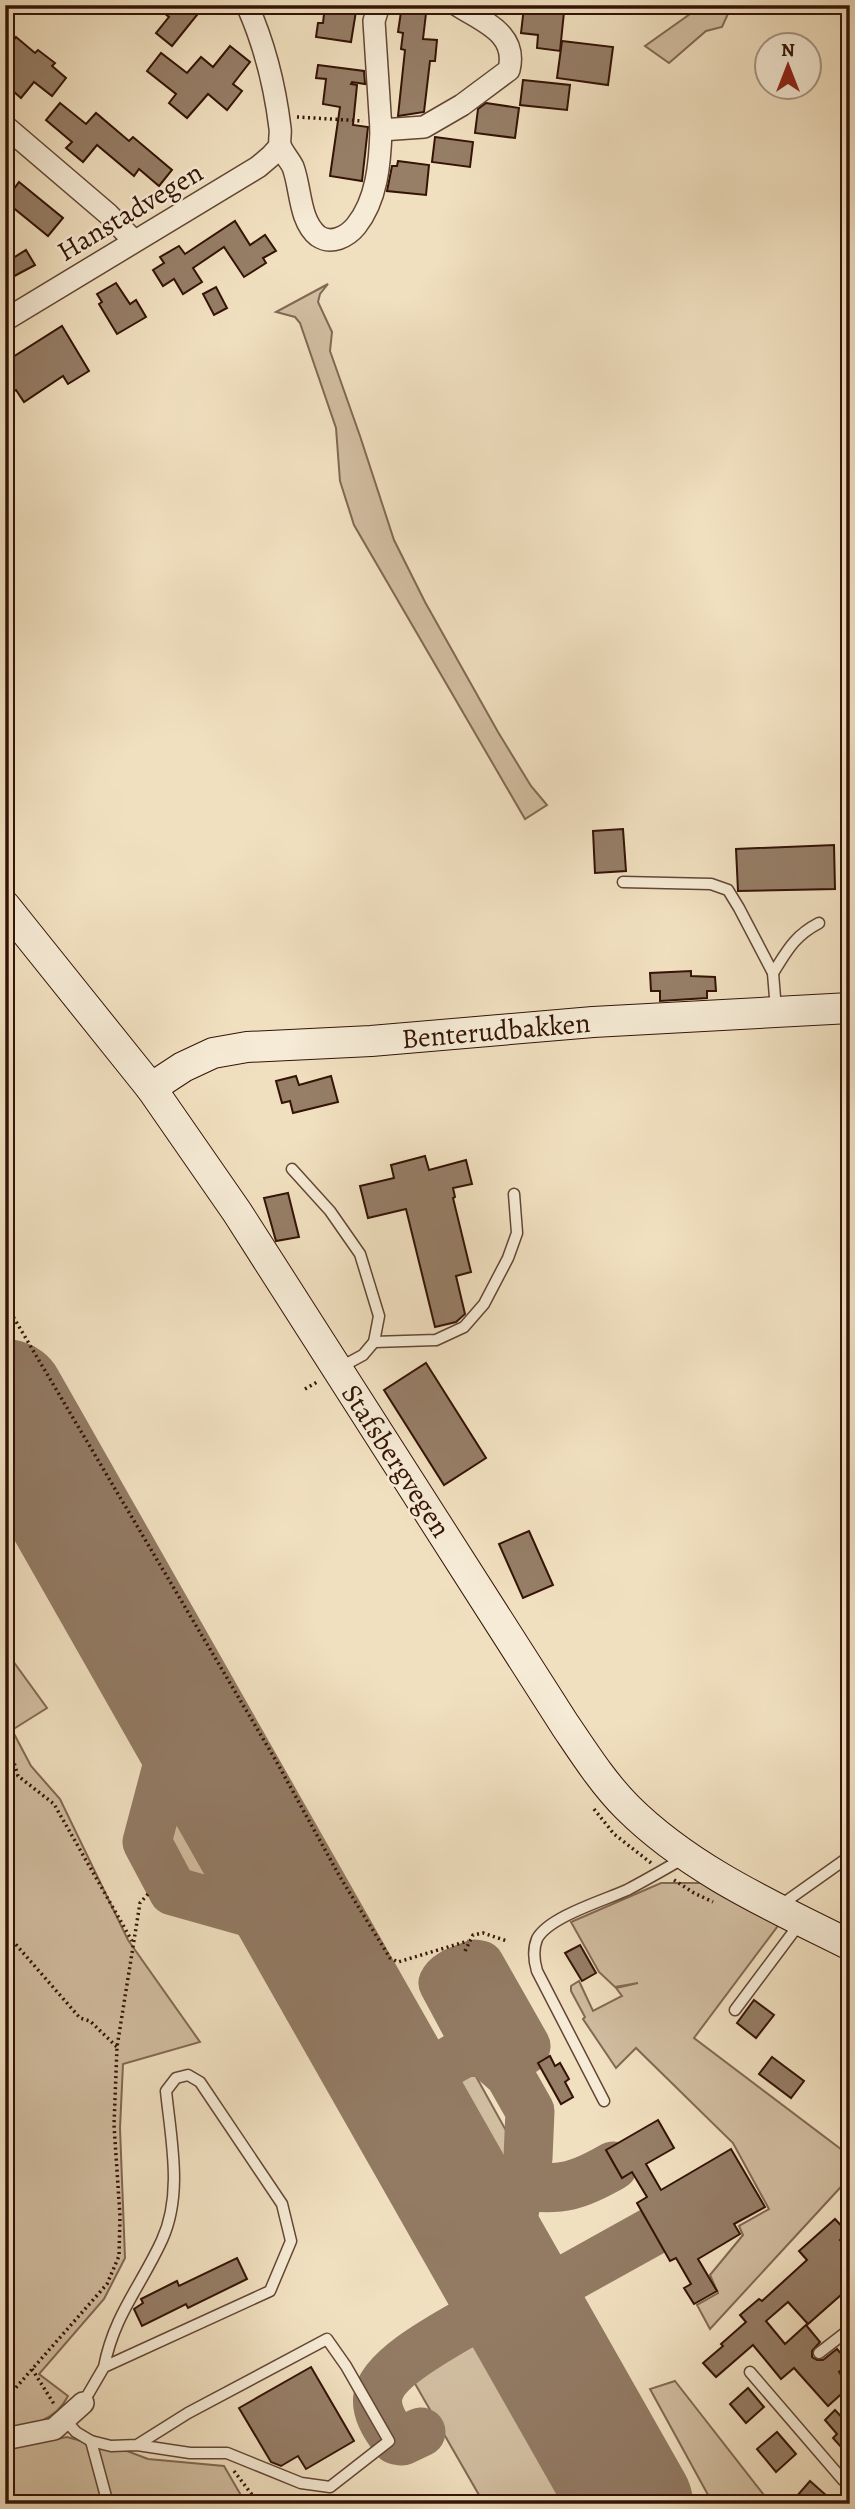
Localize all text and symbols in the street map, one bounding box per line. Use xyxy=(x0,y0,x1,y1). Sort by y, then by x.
north arrow xyxy=(754,32,824,102)
text: N xyxy=(781,37,795,63)
street label: Hanstadvegen xyxy=(50,154,210,270)
street label: Benterudbakken xyxy=(400,1004,592,1058)
street label: Stafsbergvegen xyxy=(332,1377,460,1545)

